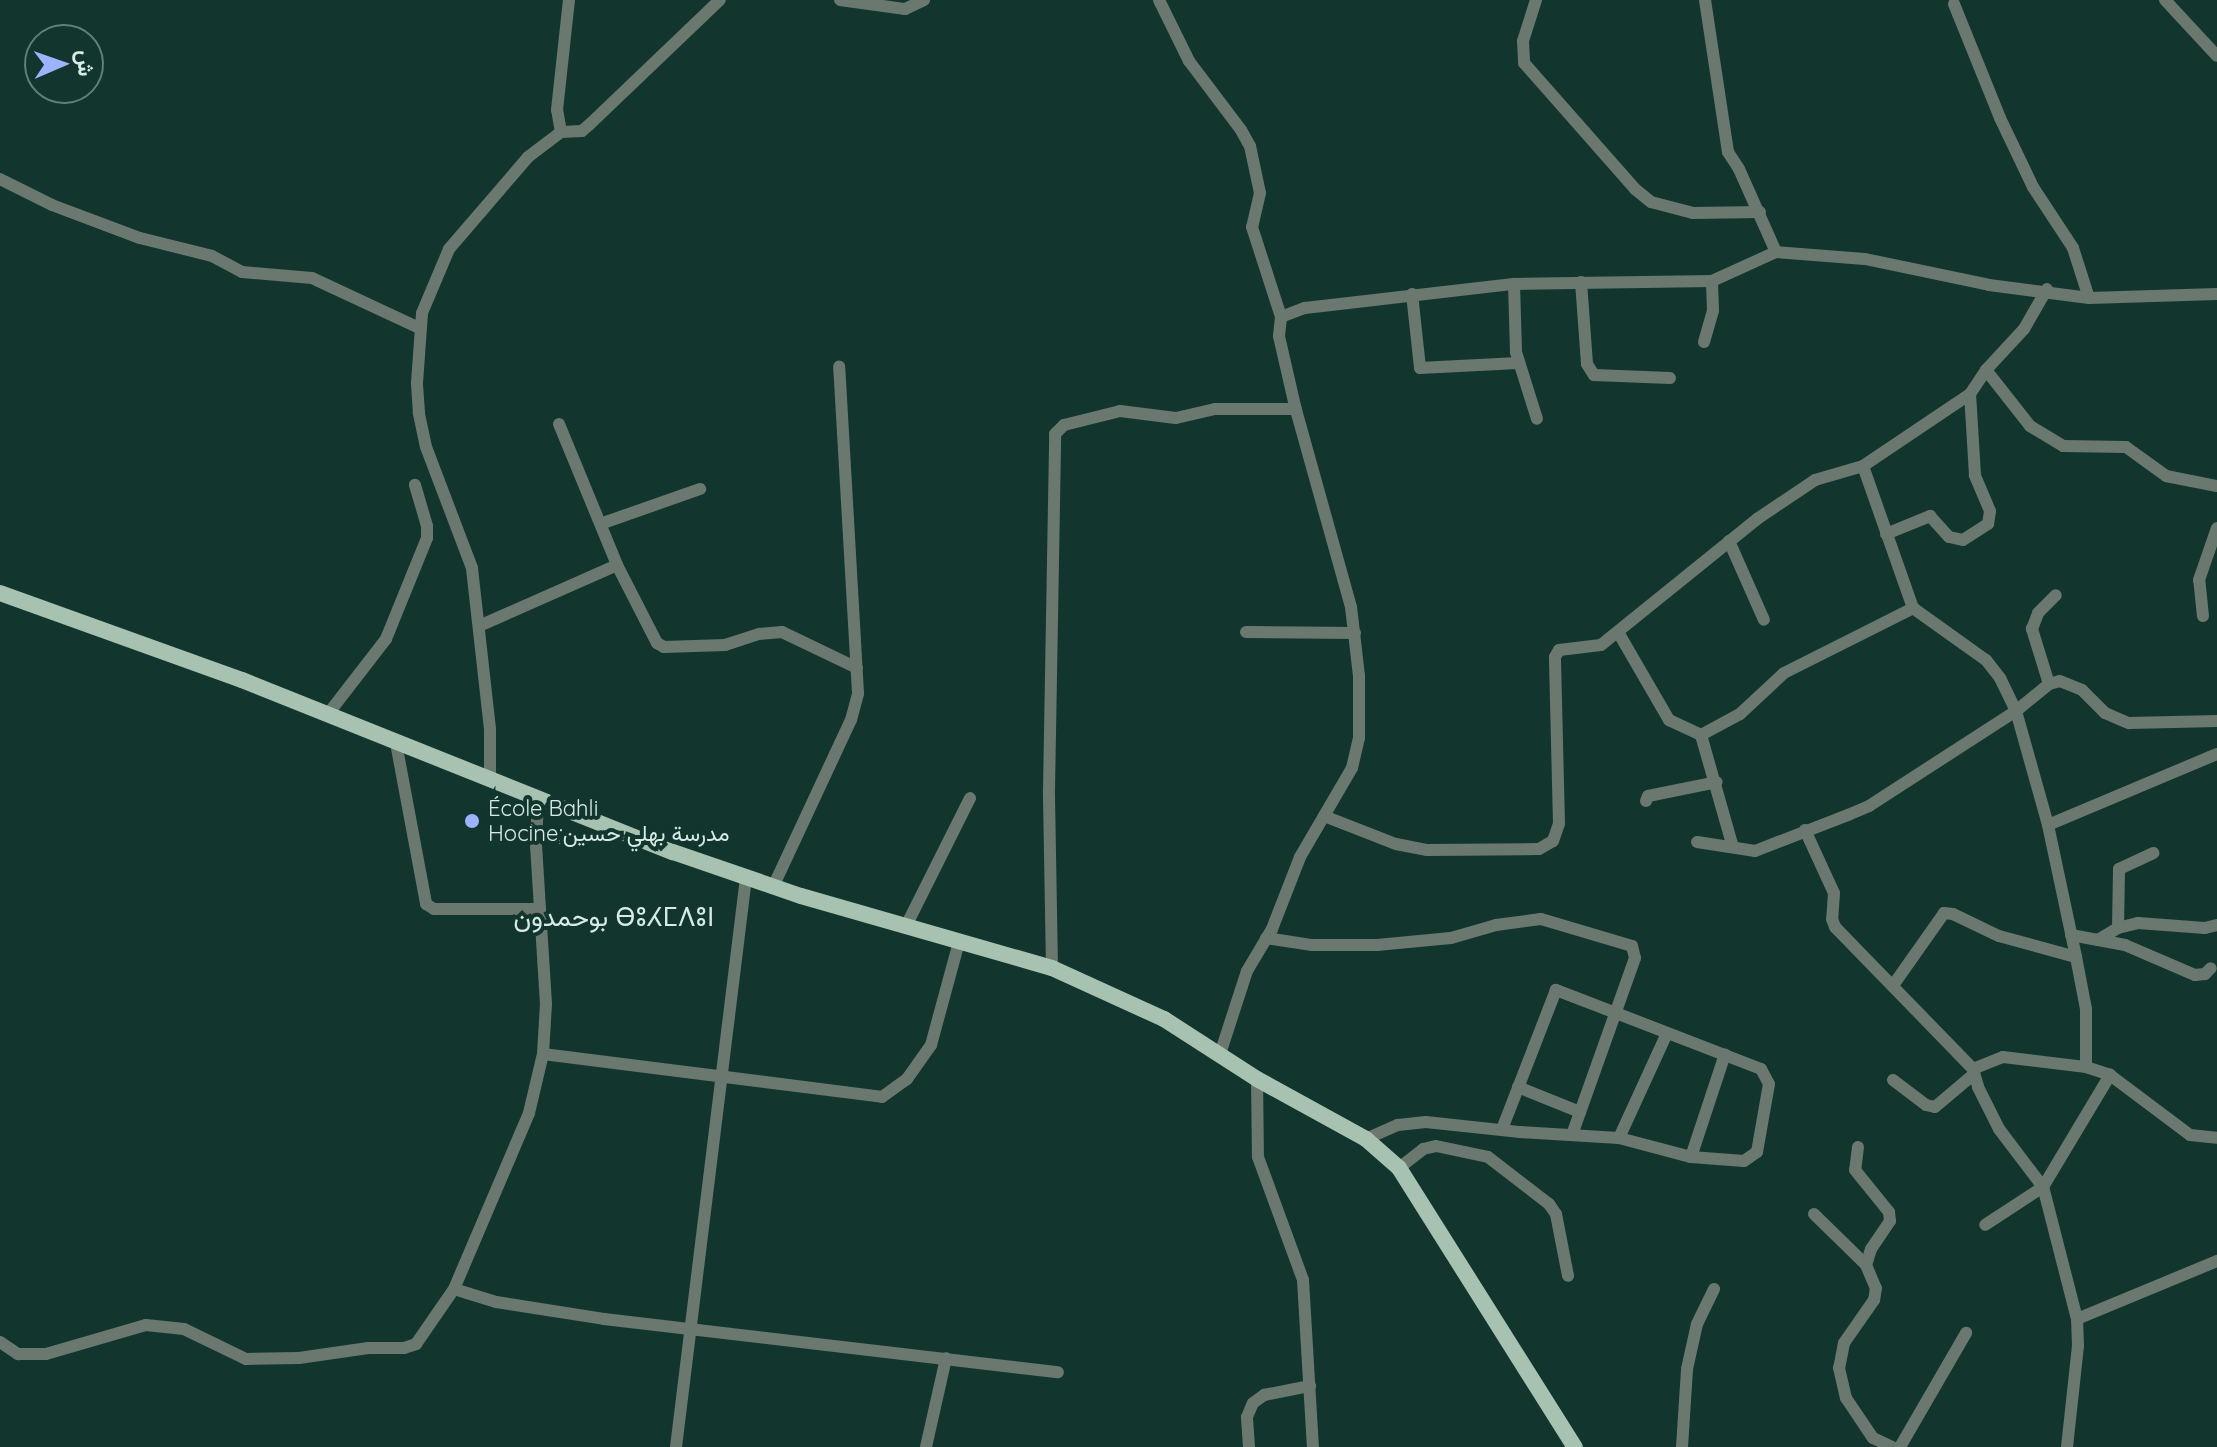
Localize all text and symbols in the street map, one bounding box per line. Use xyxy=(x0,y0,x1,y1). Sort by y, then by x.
north arrow xyxy=(24,24,104,104)
text: ش xyxy=(72,50,100,77)
place label: École Bahli Hocine;مدرسة بهلي حسين xyxy=(488,795,729,846)
marker: École Bahli Hocine;مدرسة بهلي حسين xyxy=(463,812,481,830)
district label: بوحمدون ⴱⵓⵃⵎⴷⵓⵏ xyxy=(514,901,714,933)

